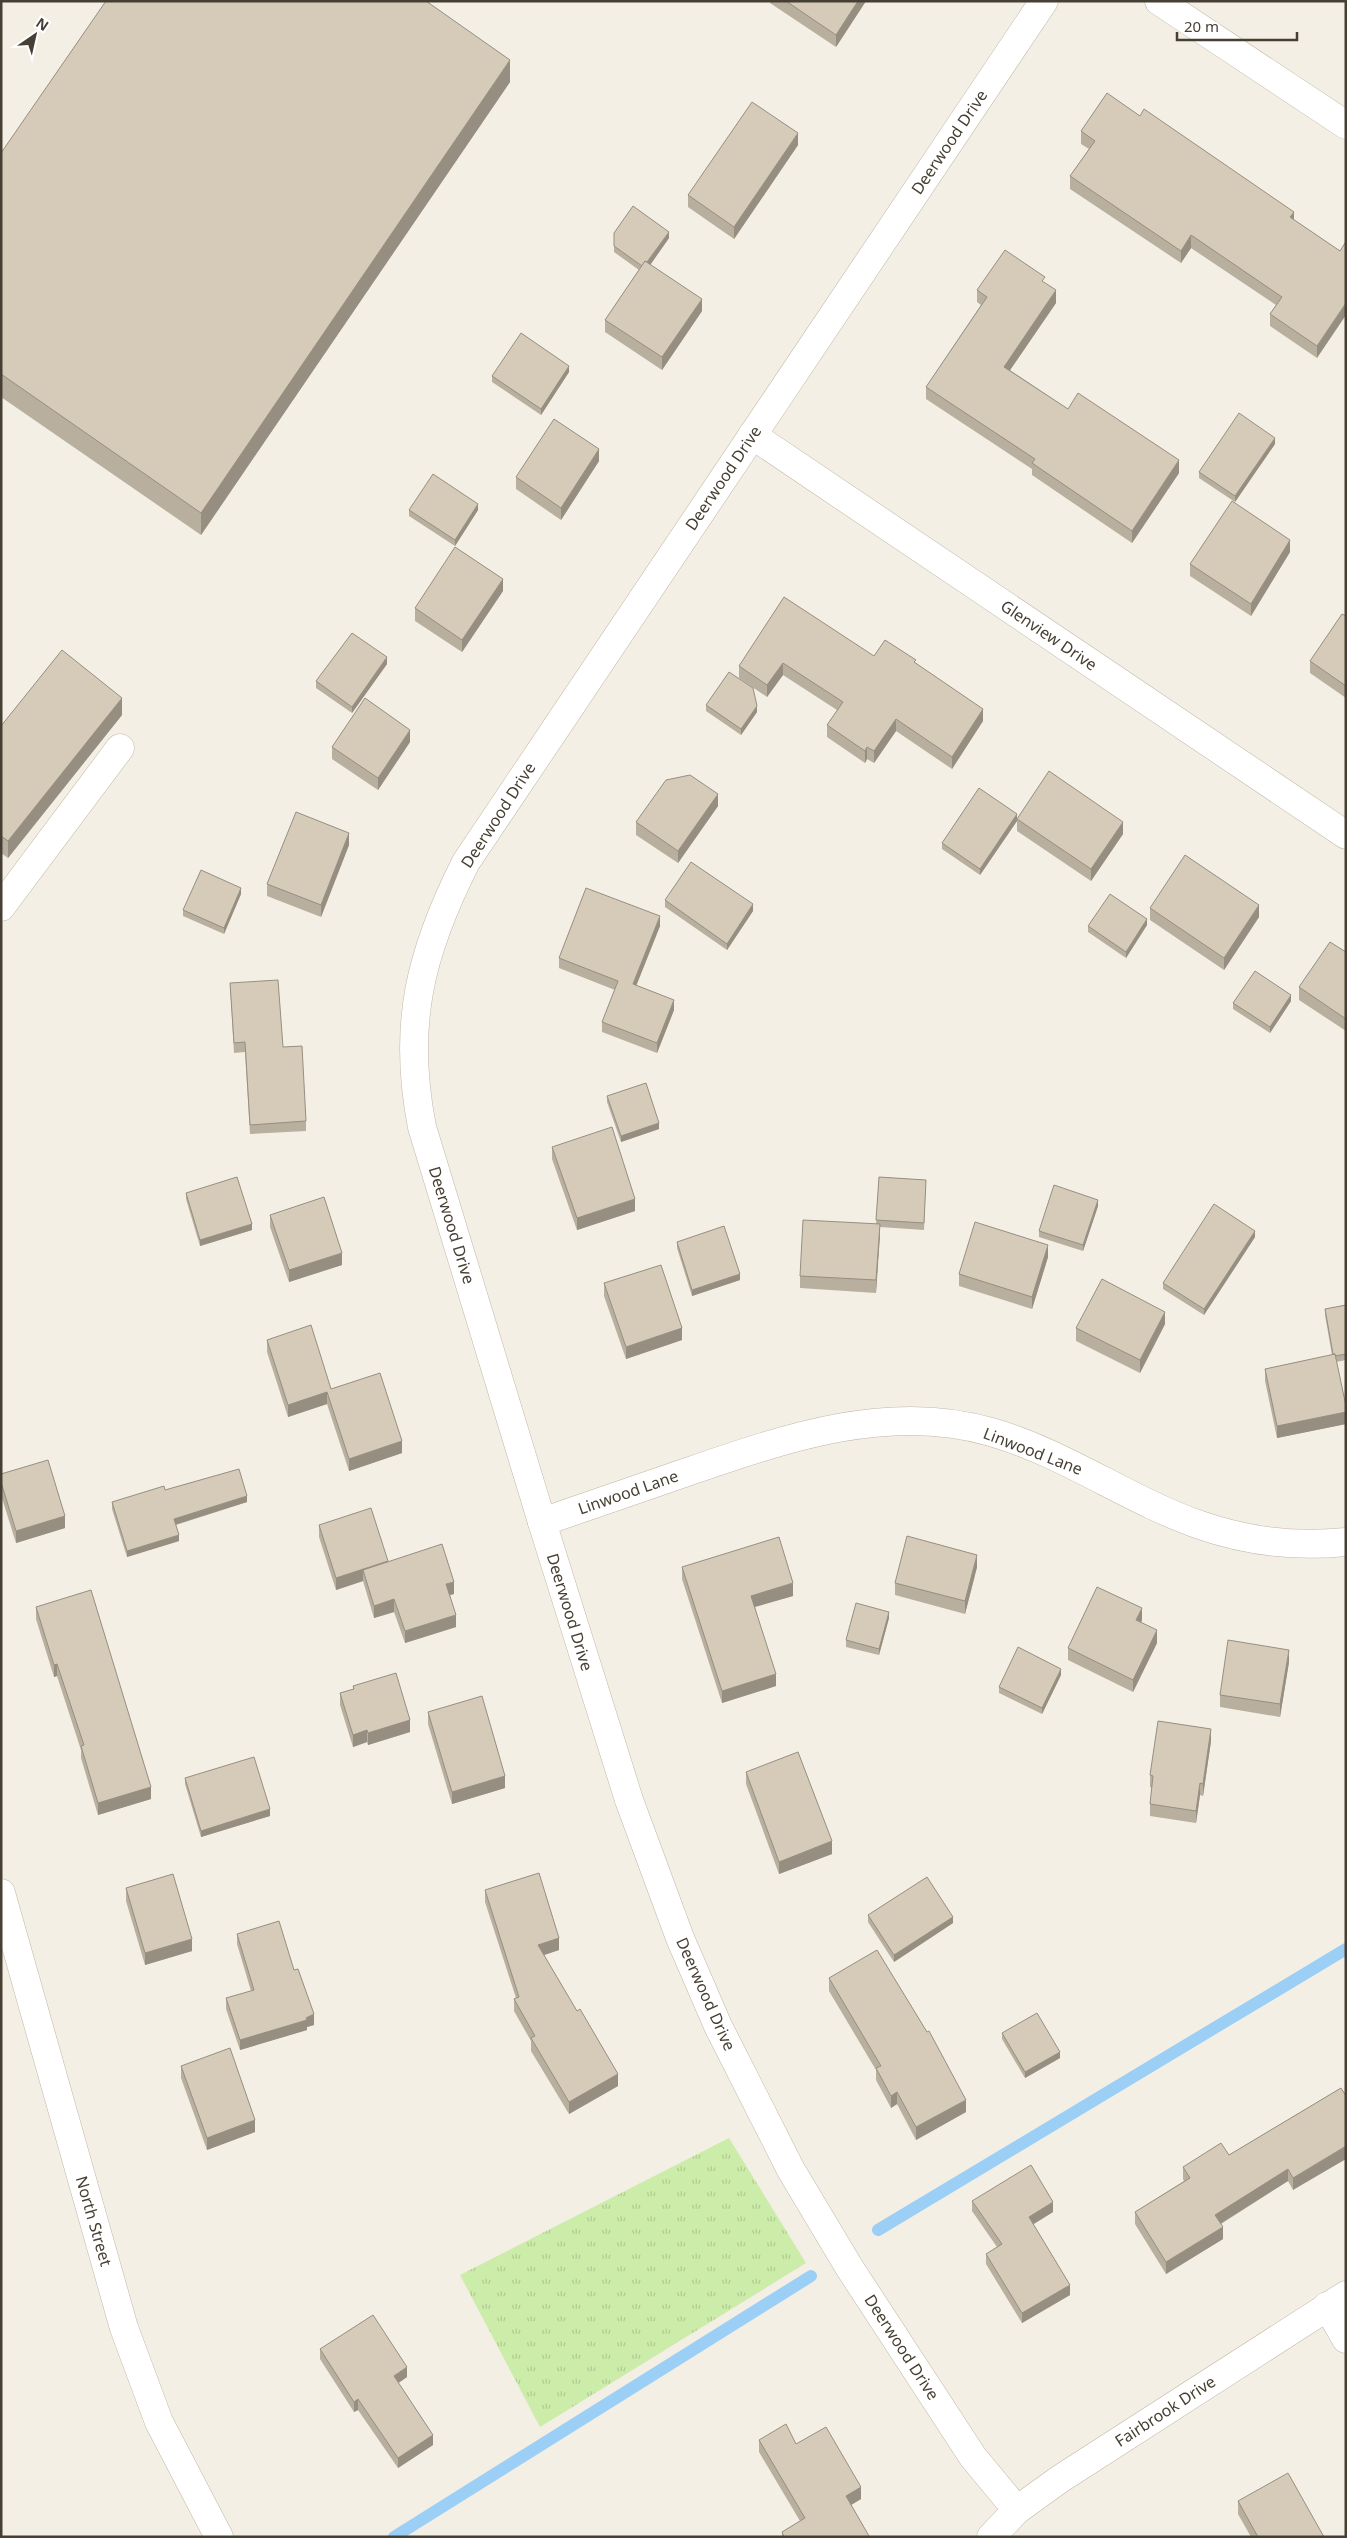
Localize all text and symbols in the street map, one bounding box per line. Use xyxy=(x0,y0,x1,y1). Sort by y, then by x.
north arrow xyxy=(10,10,60,60)
scale bar xyxy=(1177,10,1297,42)
text: N xyxy=(33,13,53,35)
text: 20 m xyxy=(1184,16,1219,36)
street label: Deerwood Drive xyxy=(906,85,992,199)
street label: Deerwood Drive xyxy=(680,421,766,535)
street label: Glenview Drive xyxy=(996,595,1102,675)
street label: Deerwood Drive xyxy=(456,758,540,872)
street label: Deerwood Drive xyxy=(424,1164,480,1286)
street label: Linwood Lane xyxy=(980,1422,1086,1480)
street label: Linwood Lane xyxy=(575,1465,681,1519)
street label: Deerwood Drive xyxy=(542,1551,598,1673)
street label: Deerwood Drive xyxy=(671,1934,741,2054)
street label: North Street xyxy=(71,2173,117,2269)
street label: Deerwood Drive xyxy=(860,2290,944,2404)
street label: Fairbrook Drive xyxy=(1110,2370,1220,2452)

